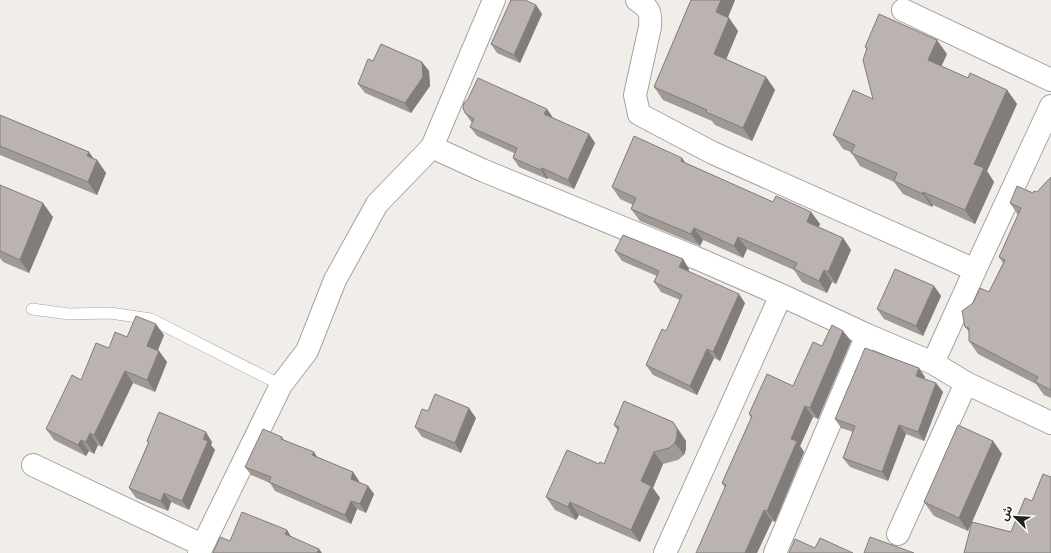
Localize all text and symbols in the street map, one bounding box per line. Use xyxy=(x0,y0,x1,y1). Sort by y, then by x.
north arrow xyxy=(995,497,1035,537)
text: ش xyxy=(997,504,1015,523)

